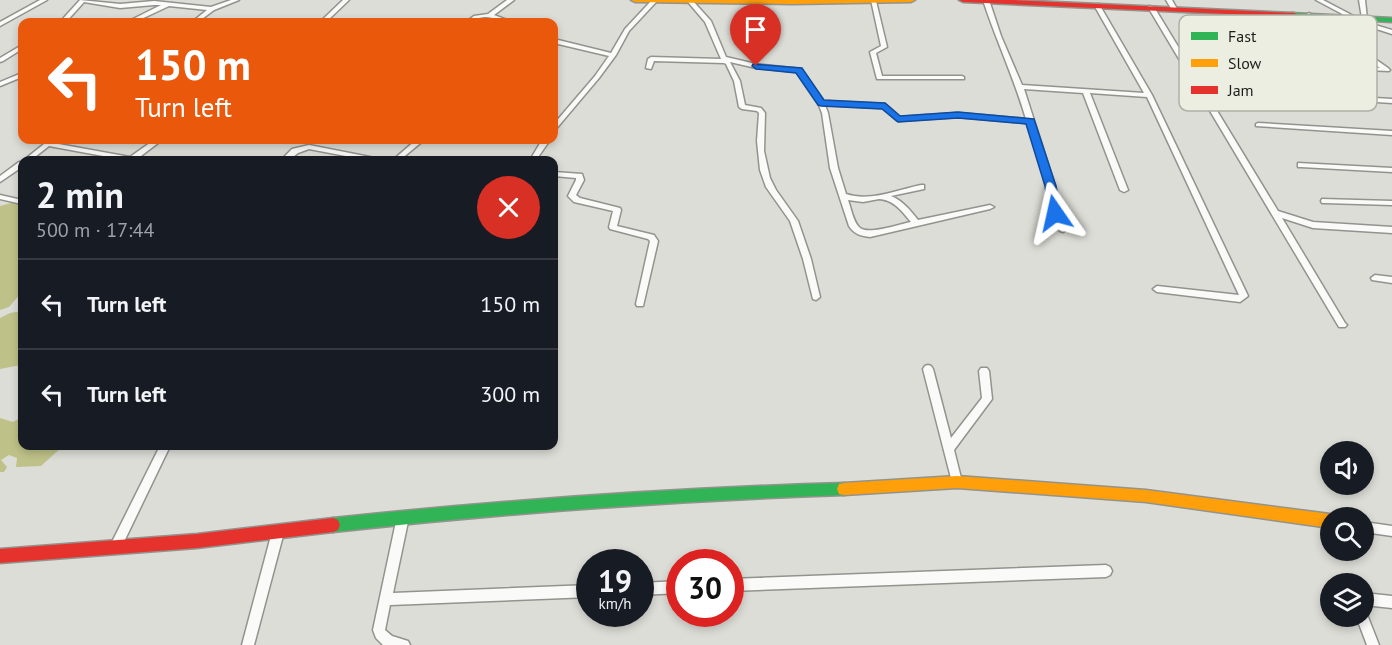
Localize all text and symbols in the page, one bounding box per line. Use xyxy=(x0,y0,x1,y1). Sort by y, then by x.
pin xyxy=(730,4,781,66)
icon: arrive xyxy=(739,13,772,46)
legend xyxy=(1179,15,1377,111)
text: Fast xyxy=(1228,26,1257,46)
text: 150 m xyxy=(135,37,251,92)
icon: left xyxy=(36,42,114,120)
text: Slow xyxy=(1228,53,1262,73)
text: Jam xyxy=(1227,80,1254,100)
text: Turn left xyxy=(135,90,232,124)
text: 2 min xyxy=(36,171,124,218)
button: close xyxy=(477,176,540,239)
position arrow xyxy=(1023,181,1087,245)
text: 500 m · 17:44 xyxy=(36,217,154,243)
icon: left xyxy=(36,288,69,321)
text: Turn left xyxy=(87,290,167,318)
text: 150 m xyxy=(480,290,540,318)
icon: left xyxy=(36,378,69,411)
text: Turn left xyxy=(87,380,167,408)
text: 300 m xyxy=(480,380,540,408)
map controls xyxy=(1320,441,1374,627)
button: sound xyxy=(1320,441,1374,495)
button: search xyxy=(1320,507,1374,561)
speed limit sign: 30 xyxy=(666,549,744,627)
text: 19 xyxy=(598,561,632,600)
button: layers xyxy=(1320,573,1374,627)
text: km/h xyxy=(599,594,631,613)

